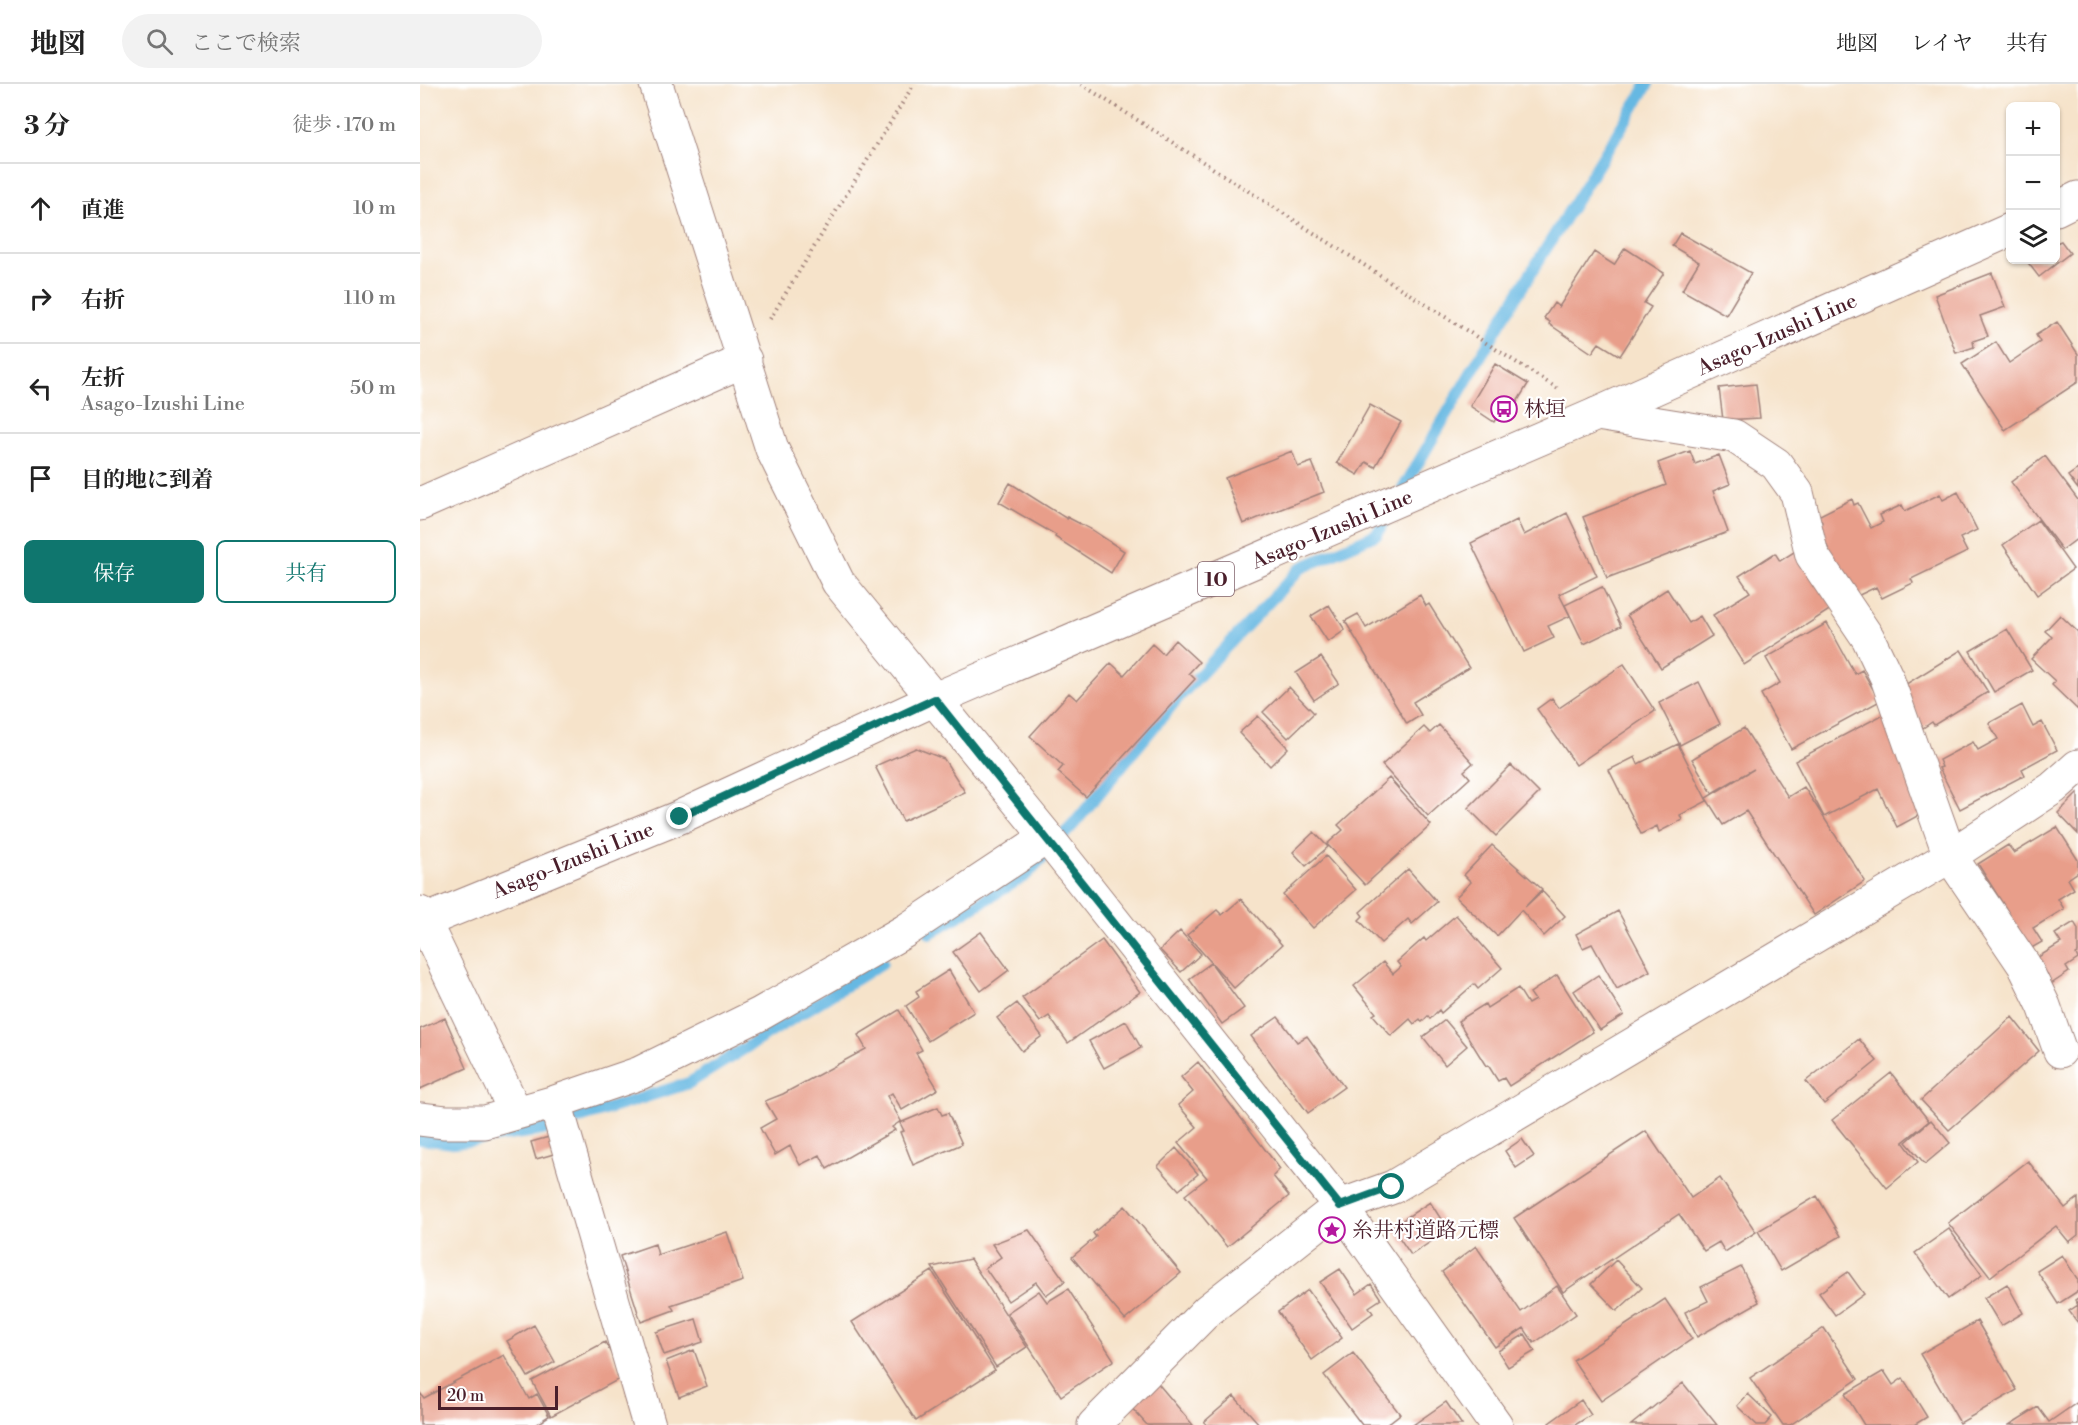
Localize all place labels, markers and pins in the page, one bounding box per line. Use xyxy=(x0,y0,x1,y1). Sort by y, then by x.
bus stop icon: 林垣 xyxy=(1489,394,1519,424)
place label: 林垣 xyxy=(1524,397,1566,423)
place icon: 糸井村道路元標 xyxy=(1317,1215,1347,1245)
place label: 糸井村道路元標 xyxy=(1352,1218,1499,1244)

